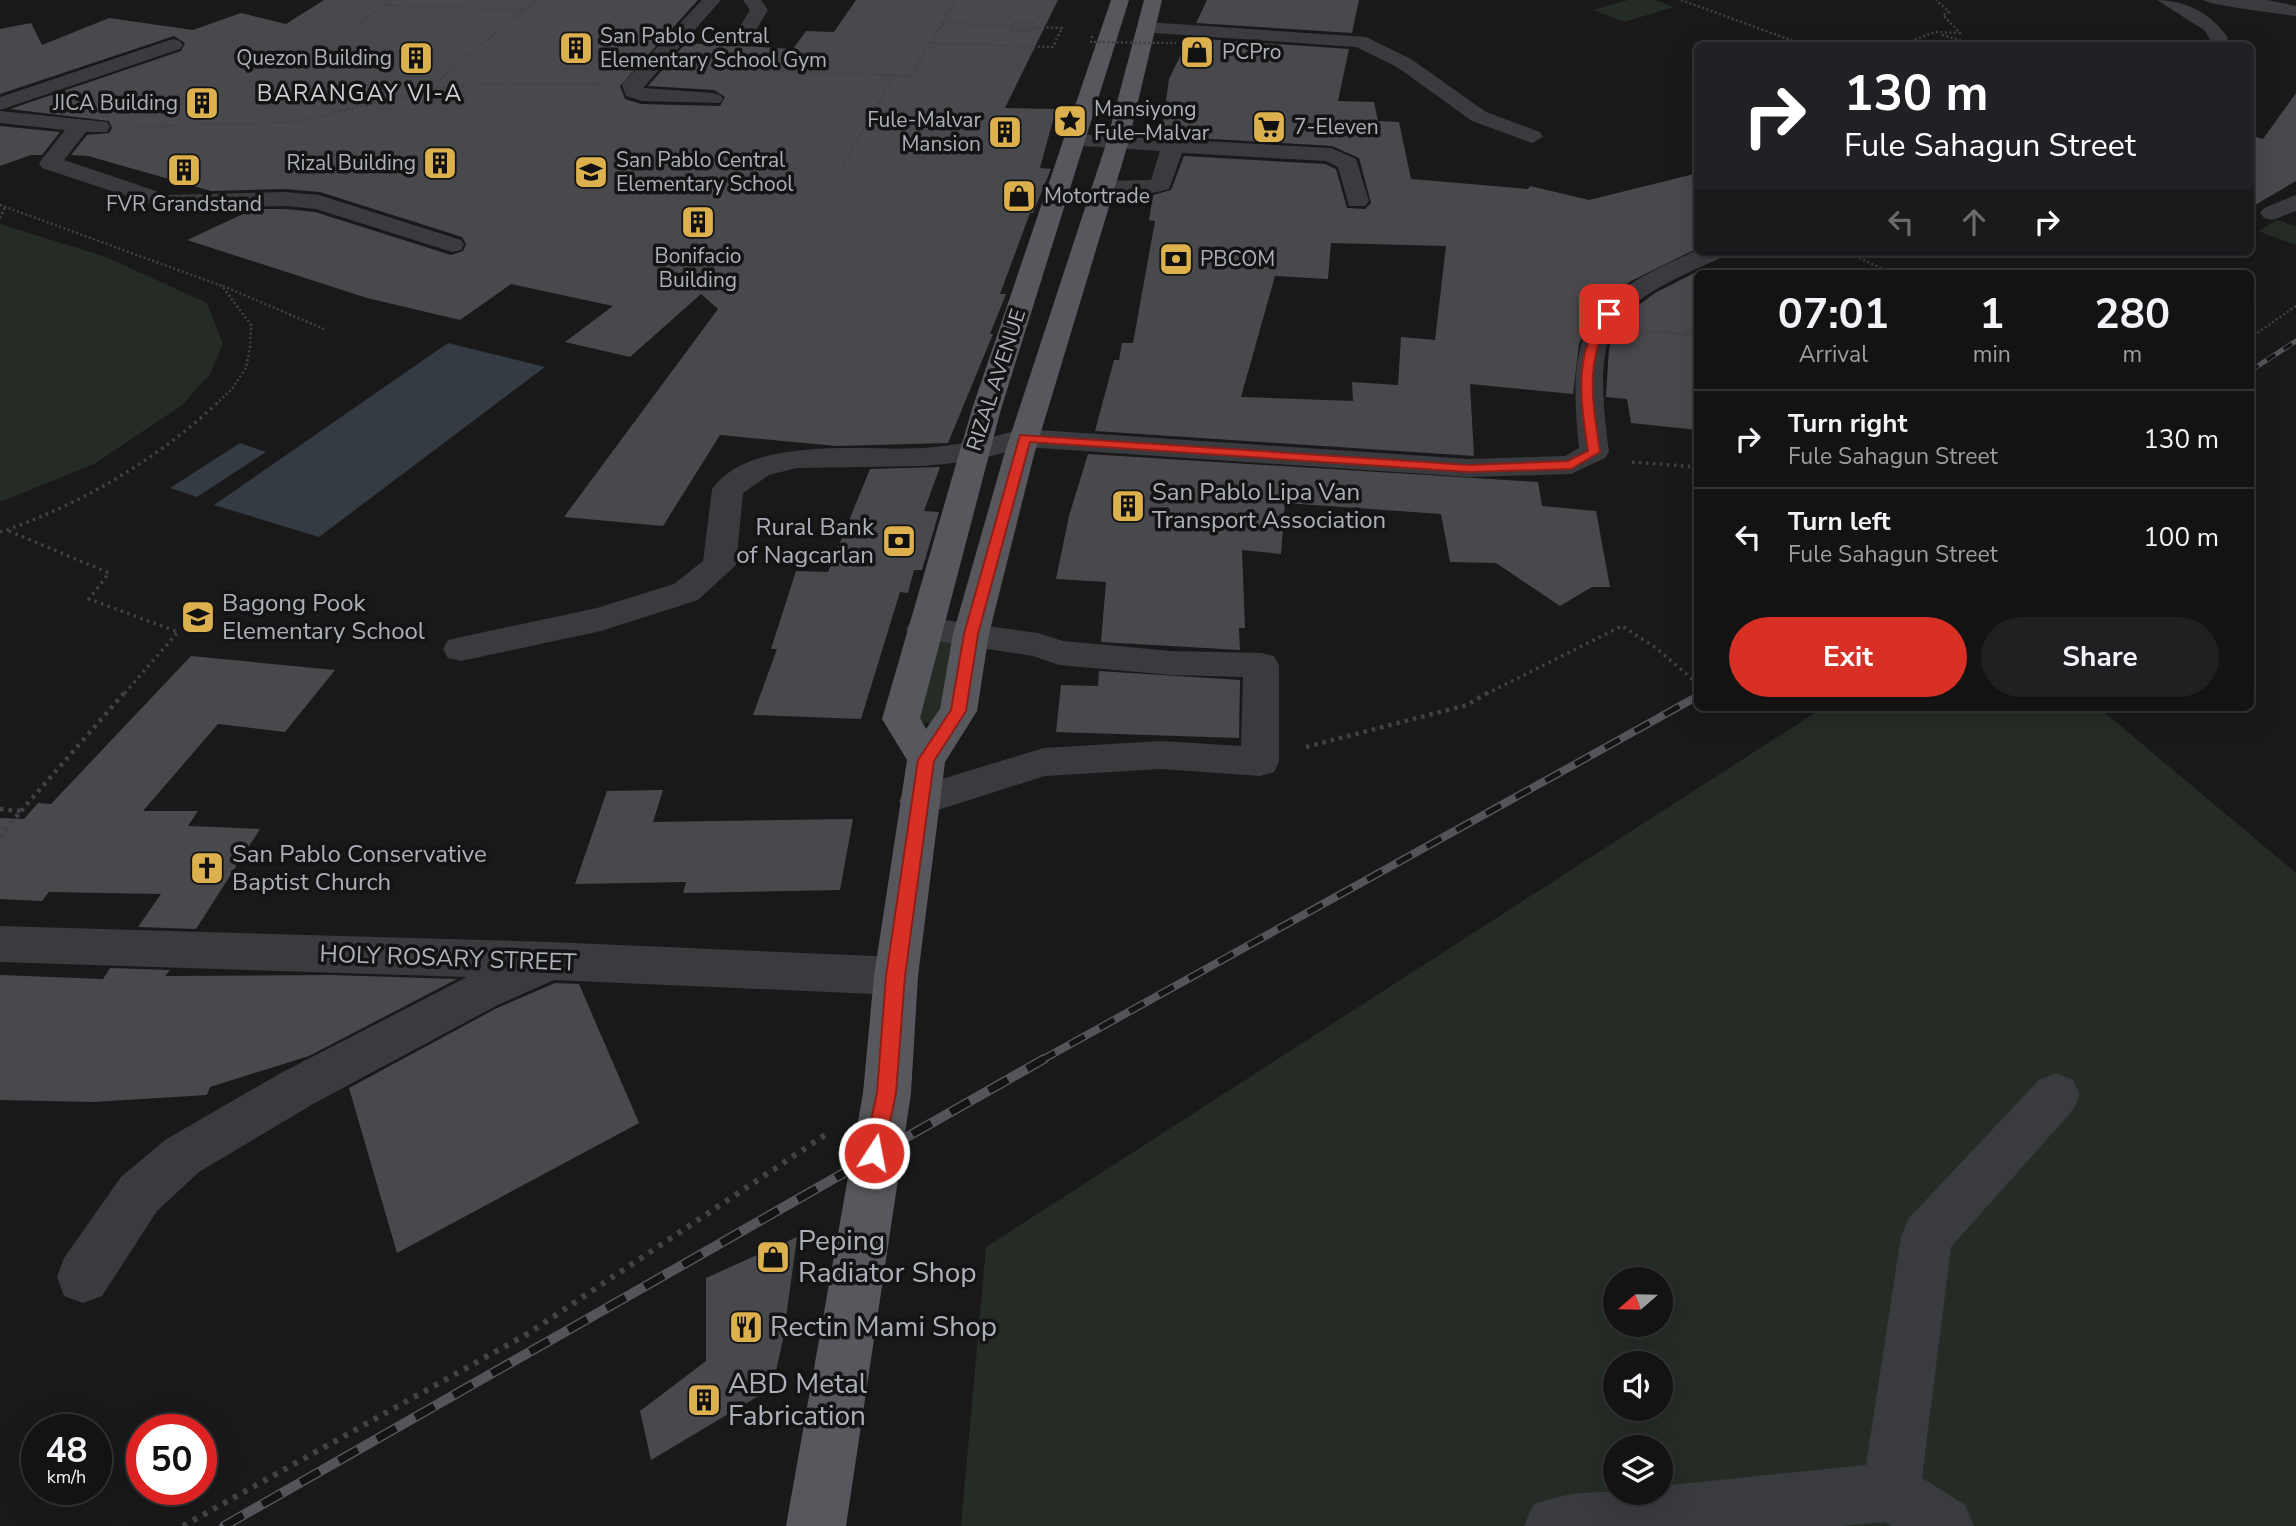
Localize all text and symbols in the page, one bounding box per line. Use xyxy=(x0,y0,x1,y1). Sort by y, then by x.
place label: San Pablo Central Elementary School Gym xyxy=(600,22,827,74)
building icon: San Pablo Central Elementary School Gym xyxy=(557,29,595,67)
shop icon: PCPro xyxy=(1178,33,1216,71)
place label: PCPro xyxy=(1222,38,1281,66)
building icon: Quezon Building xyxy=(397,39,435,77)
place label: Quezon Building xyxy=(236,44,392,72)
text: 130 m xyxy=(1844,60,1988,127)
icon: right xyxy=(1729,70,1820,161)
district label: BARANGAY VI-A xyxy=(257,78,463,109)
building icon: JICA Building xyxy=(183,84,221,122)
place label: JICA Building xyxy=(52,89,178,117)
place label: Mansiyong Fule–Malvar xyxy=(1094,95,1210,147)
place icon: Mansiyong Fule–Malvar xyxy=(1051,102,1089,140)
place label: Fule-Malvar Mansion xyxy=(867,106,981,158)
supermarket icon: 7-Eleven xyxy=(1250,108,1288,146)
building icon: Fule-Malvar Mansion xyxy=(986,113,1024,151)
place label: 7-Eleven xyxy=(1294,113,1379,141)
text: Fule Sahagun Street xyxy=(1844,124,2136,167)
building icon: Rizal Building xyxy=(421,144,459,182)
place label: San Pablo Central Elementary School xyxy=(616,146,794,198)
place label: Rizal Building xyxy=(286,149,416,177)
building icon: FVR Grandstand xyxy=(165,151,203,189)
school or university icon: San Pablo Central Elementary School xyxy=(572,153,610,191)
shop icon: Motortrade xyxy=(1000,177,1038,215)
place label: Motortrade xyxy=(1044,182,1150,210)
place label: FVR Grandstand xyxy=(106,190,262,218)
building icon: Bonifacio Building xyxy=(679,203,717,241)
icon: left xyxy=(1882,203,1920,241)
icon: ahead xyxy=(1955,203,1993,241)
icon: right xyxy=(2028,203,2066,241)
bank icon: PBCOM xyxy=(1157,240,1195,278)
place label: Bonifacio Building xyxy=(655,242,741,294)
place label: PBCOM xyxy=(1200,245,1275,273)
pin xyxy=(1579,284,1639,344)
text: 07:01 xyxy=(1778,286,1889,343)
text: 1 xyxy=(1979,286,2004,343)
text: 280 xyxy=(2095,286,2170,343)
icon: arrive xyxy=(1590,295,1628,333)
street label: RIZAL AVENUE xyxy=(960,305,1032,455)
text: Arrival xyxy=(1799,339,1868,370)
text: min xyxy=(1973,339,2011,370)
text: m xyxy=(2123,339,2142,370)
text: Turn right xyxy=(1788,406,1907,441)
icon: right xyxy=(1729,420,1767,458)
text: 130 m xyxy=(2143,422,2219,457)
text: Fule Sahagun Street xyxy=(1788,441,1998,472)
place label: San Pablo Lipa Van Transport Association xyxy=(1152,476,1386,536)
building icon: San Pablo Lipa Van Transport Association xyxy=(1109,487,1147,525)
text: Turn left xyxy=(1788,504,1891,539)
place label: Rural Bank of Nagcarlan xyxy=(736,511,875,571)
icon: left xyxy=(1729,518,1767,556)
text: 100 m xyxy=(2143,520,2219,555)
bank icon: Rural Bank of Nagcarlan xyxy=(880,522,918,560)
text: Fule Sahagun Street xyxy=(1788,539,1998,570)
place label: Bagong Pook Elementary School xyxy=(222,587,425,647)
school or university icon: Bagong Pook Elementary School xyxy=(179,598,217,636)
button: Exit xyxy=(1729,617,1967,697)
button: Share xyxy=(1981,617,2219,697)
place label: San Pablo Conservative Baptist Church xyxy=(232,838,487,898)
church icon: San Pablo Conservative Baptist Church xyxy=(188,849,226,887)
street label: HOLY ROSARY STREET xyxy=(319,938,578,978)
position arrow xyxy=(837,1116,911,1190)
place label: Peping Radiator Shop xyxy=(798,1222,977,1292)
shop icon: Peping Radiator Shop xyxy=(754,1238,792,1276)
north arrow xyxy=(1603,1267,1673,1337)
map controls xyxy=(1603,1267,1673,1505)
restaurant icon: Rectin Mami Shop xyxy=(727,1308,765,1346)
place label: Rectin Mami Shop xyxy=(770,1308,997,1346)
button: sound xyxy=(1603,1351,1673,1421)
place label: ABD Metal Fabrication xyxy=(728,1365,868,1435)
building icon: ABD Metal Fabrication xyxy=(685,1381,723,1419)
speed limit sign: 50 xyxy=(126,1414,217,1505)
text: 48 xyxy=(45,1427,88,1474)
button: layers xyxy=(1603,1435,1673,1505)
text: km/h xyxy=(47,1465,86,1489)

